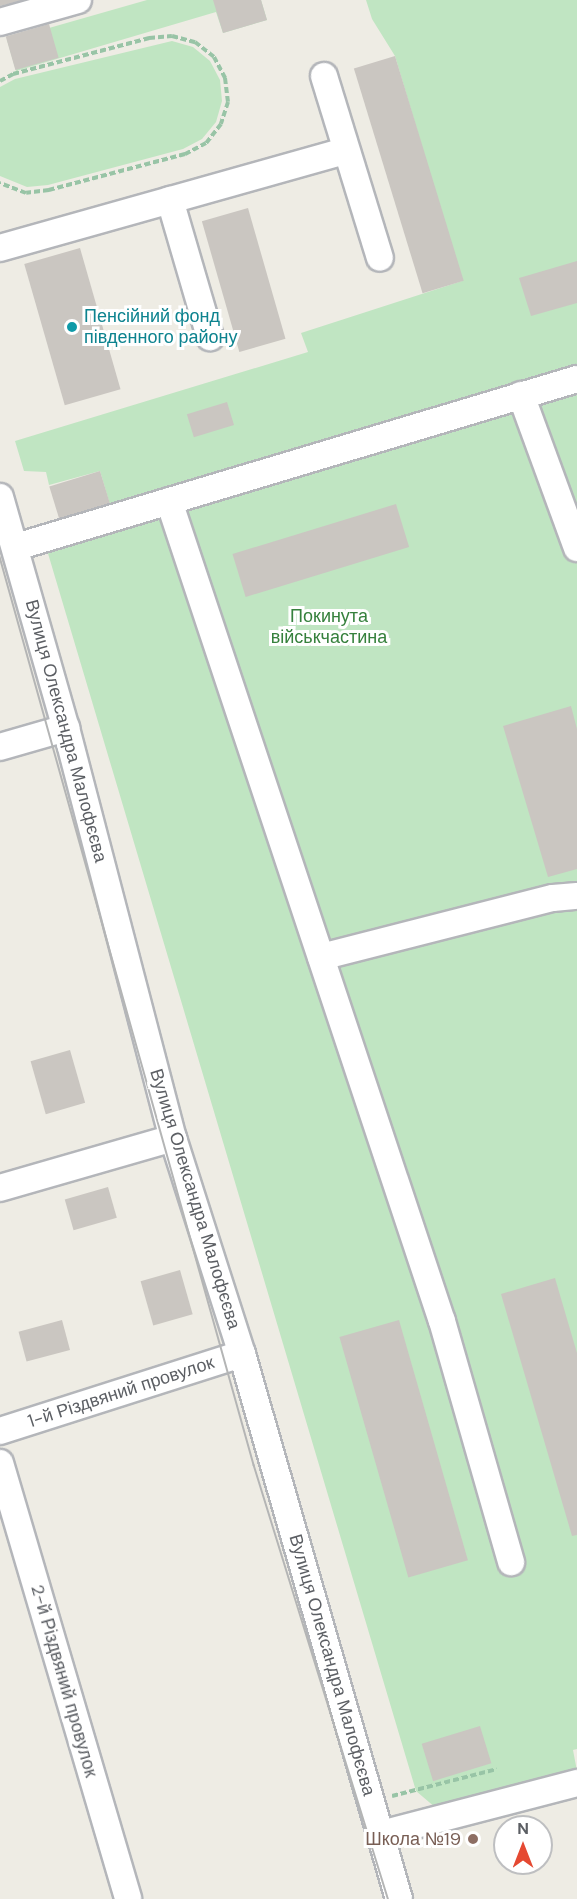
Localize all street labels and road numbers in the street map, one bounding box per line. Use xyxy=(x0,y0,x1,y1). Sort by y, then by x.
street label: Вулиця Олександра Малофєєва xyxy=(21,597,111,865)
street label: Вулиця Олександра Малофєєва xyxy=(145,1066,245,1332)
street label: 1-й Різдвяний провулок xyxy=(25,1352,217,1432)
street label: Вулиця Олександра Малофєєва xyxy=(284,1532,380,1798)
street label: 2-й Різдвяний провулок xyxy=(26,1582,102,1780)

